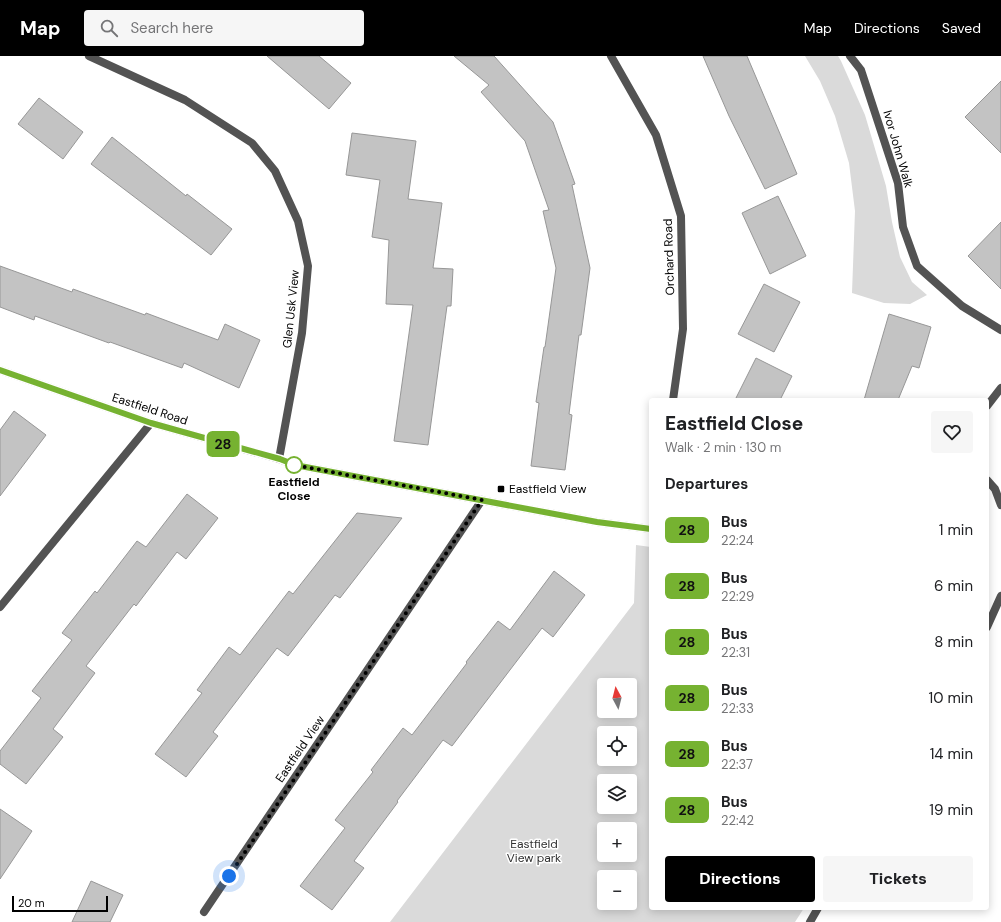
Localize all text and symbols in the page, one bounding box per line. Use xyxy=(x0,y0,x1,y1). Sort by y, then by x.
search box xyxy=(84,10,364,46)
text: Map xyxy=(20,16,60,41)
icon: search xyxy=(98,17,120,39)
text: Search here xyxy=(130,18,213,38)
text: Map xyxy=(804,19,832,37)
text: Directions xyxy=(854,19,920,37)
text: Saved xyxy=(942,19,981,37)
street label: Ivor John Walk xyxy=(879,108,917,190)
street label: Orchard Road xyxy=(660,218,678,296)
street label: Glen Usk View xyxy=(279,269,303,349)
street label: Eastfield Road xyxy=(110,389,190,429)
text: Eastfield Close xyxy=(665,411,803,436)
button: heart xyxy=(931,411,973,453)
line badge: 28 xyxy=(205,431,241,457)
text: 28 xyxy=(215,435,231,453)
text: Walk · 2 min · 130 m xyxy=(665,439,781,456)
marker: Eastfield Close xyxy=(285,456,303,474)
place label: Eastfield Close xyxy=(268,474,320,504)
text: Departures xyxy=(665,474,748,494)
place label: Eastfield View xyxy=(509,481,586,497)
marker: Eastfield View xyxy=(496,484,506,494)
text: Bus xyxy=(721,512,748,532)
text: 1 min xyxy=(939,520,973,540)
text: 28 xyxy=(679,521,695,539)
text: 22:24 xyxy=(721,532,754,549)
text: Bus xyxy=(721,568,748,588)
text: 6 min xyxy=(934,576,973,596)
text: 28 xyxy=(679,577,695,595)
text: 22:29 xyxy=(721,588,754,605)
text: Bus xyxy=(721,624,748,644)
text: 8 min xyxy=(934,632,973,652)
text: 28 xyxy=(679,633,695,651)
text: 22:31 xyxy=(721,644,750,661)
north arrow xyxy=(597,678,637,718)
map controls xyxy=(597,678,637,910)
text: Bus xyxy=(721,680,748,700)
text: 10 min xyxy=(928,688,973,708)
text: 28 xyxy=(679,689,695,707)
text: 22:33 xyxy=(721,700,754,717)
street label: Eastfield View xyxy=(272,712,328,786)
button: locate xyxy=(597,726,637,766)
text: Bus xyxy=(721,736,748,756)
text: 14 min xyxy=(930,744,973,764)
text: 28 xyxy=(679,745,695,763)
text: 22:37 xyxy=(721,756,753,773)
button: layers xyxy=(597,774,637,814)
text: Bus xyxy=(721,792,748,812)
text: 19 min xyxy=(929,800,973,820)
text: 28 xyxy=(679,801,695,819)
text: 22:42 xyxy=(721,812,754,829)
button: + xyxy=(597,822,637,862)
park label: Eastfield View park xyxy=(507,836,561,866)
button: Directions xyxy=(665,856,815,902)
button: Tickets xyxy=(823,856,973,902)
your location xyxy=(219,866,239,886)
button: − xyxy=(597,870,637,910)
scale bar xyxy=(12,894,108,913)
text: 20 m xyxy=(18,896,44,910)

